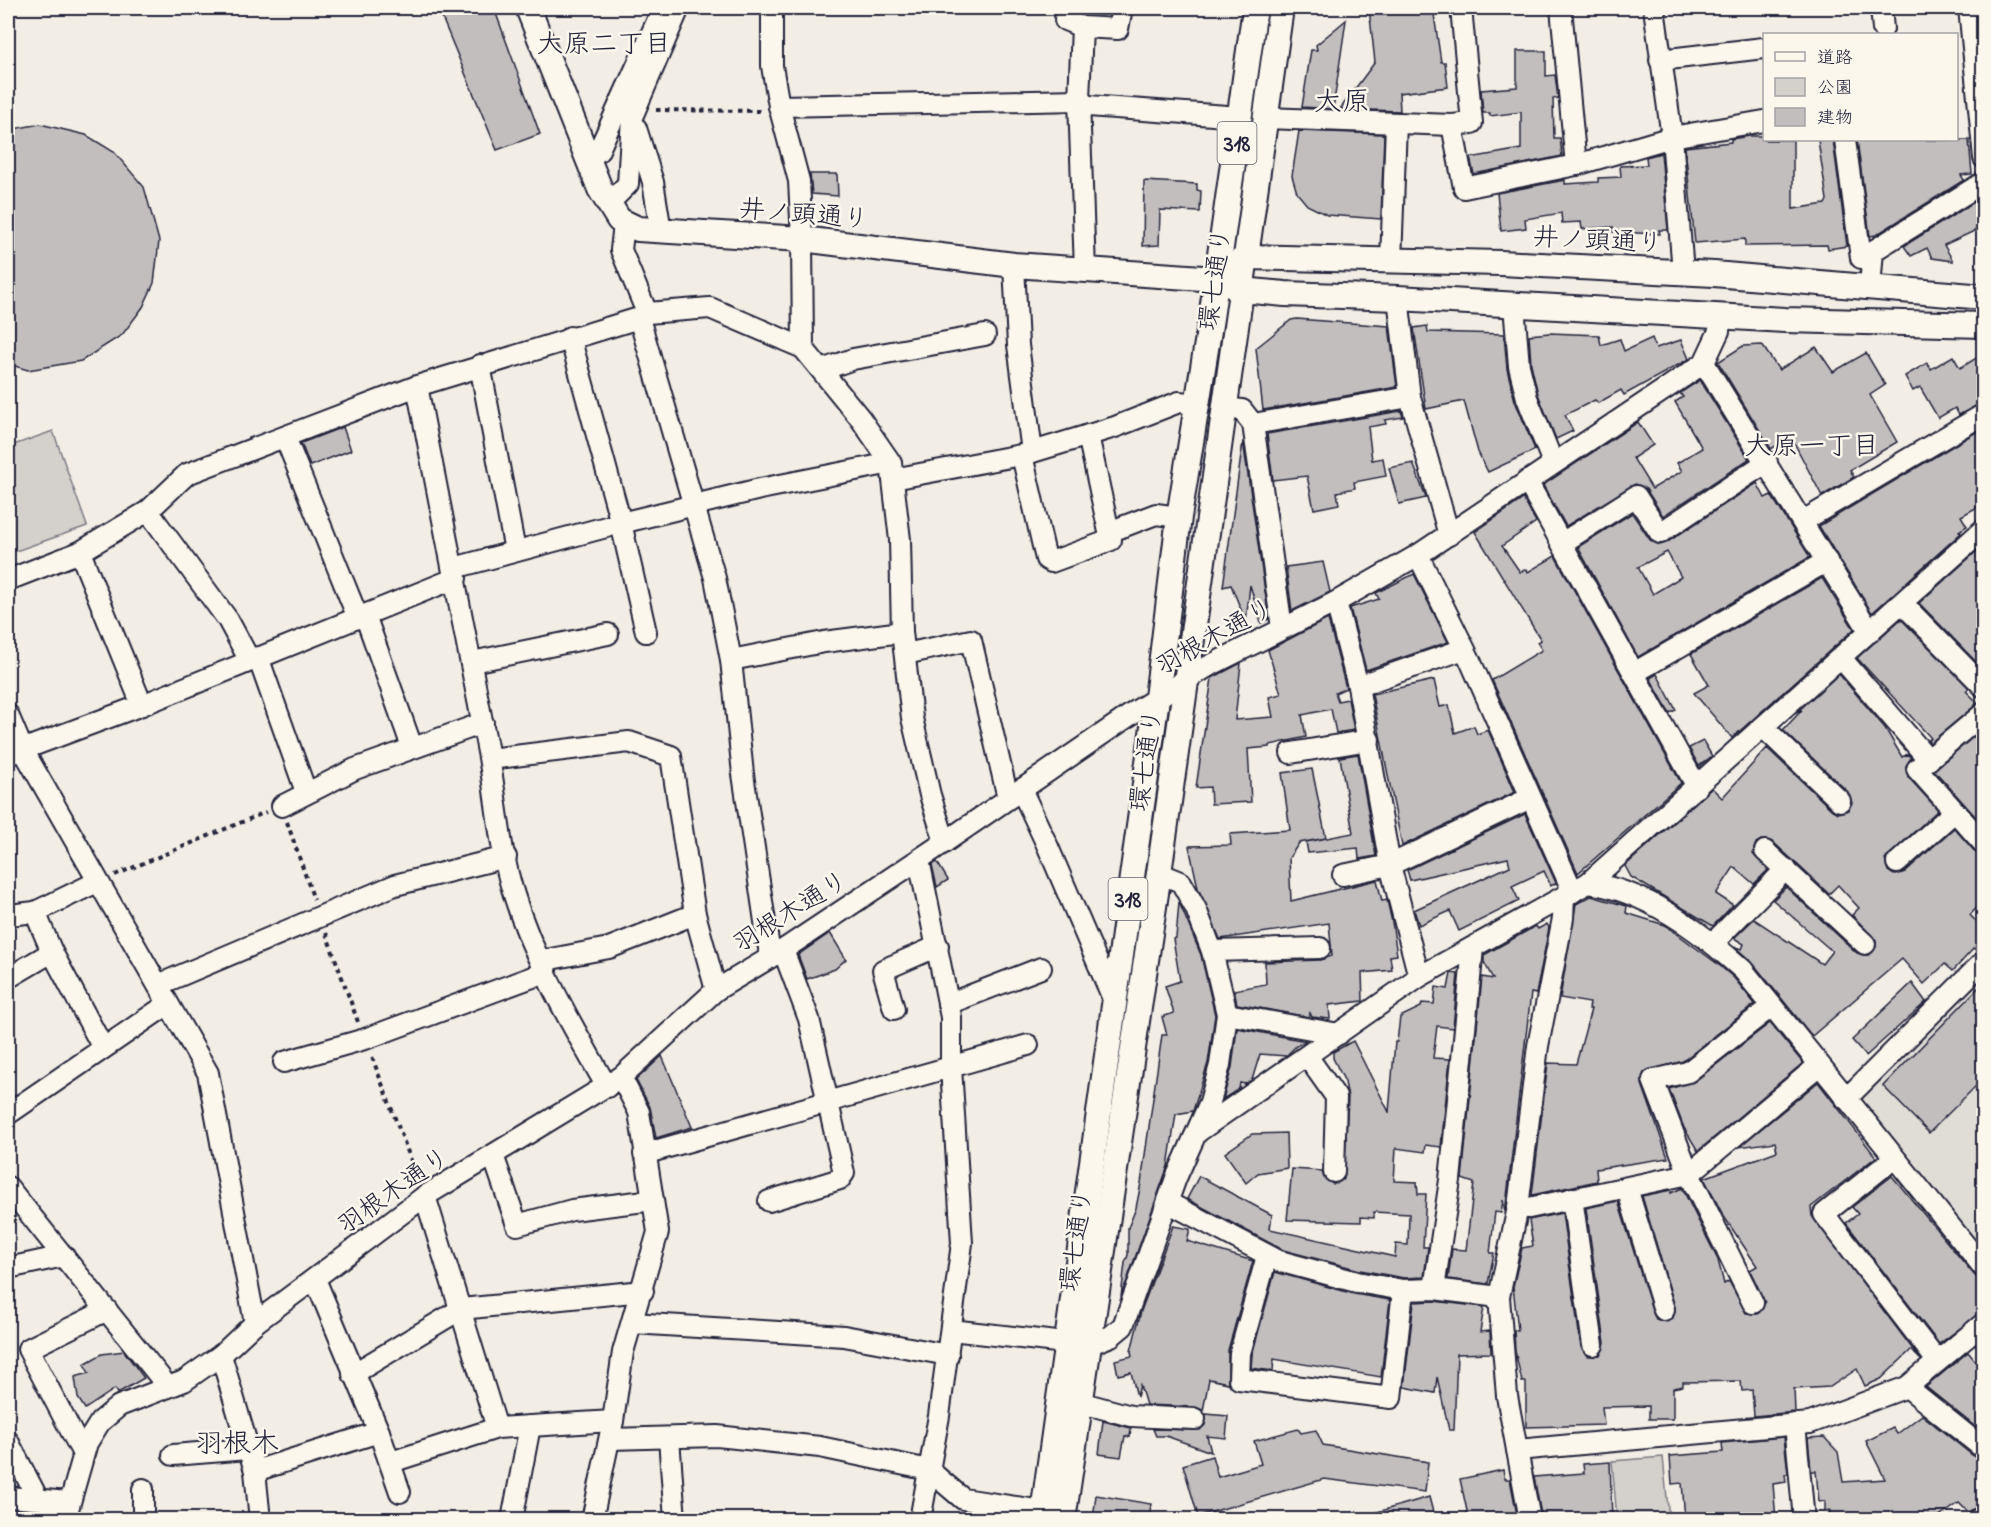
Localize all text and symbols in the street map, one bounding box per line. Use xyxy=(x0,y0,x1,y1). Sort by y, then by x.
district label: 大原二丁目 xyxy=(537,26,672,65)
legend xyxy=(1763,33,1958,141)
text: 道路 xyxy=(1817,46,1853,72)
text: 公園 xyxy=(1817,76,1853,102)
district label: 大原 xyxy=(1314,83,1370,124)
text: 建物 xyxy=(1817,106,1853,132)
road number: 318 xyxy=(1218,122,1256,164)
street label: 井ノ頭通り xyxy=(737,191,870,241)
street label: 井ノ頭通り xyxy=(1532,220,1664,264)
street label: 環七通り xyxy=(1191,225,1243,334)
district label: 大原一丁目 xyxy=(1745,428,1880,467)
street label: 羽根木通り xyxy=(1149,590,1282,687)
street label: 環七通り xyxy=(1122,706,1174,815)
street label: 羽根木通り xyxy=(726,863,857,964)
road number: 318 xyxy=(1108,878,1148,920)
street label: 羽根木通り xyxy=(331,1140,459,1245)
street label: 環七通り xyxy=(1052,1186,1104,1295)
district label: 羽根木 xyxy=(195,1425,279,1466)

